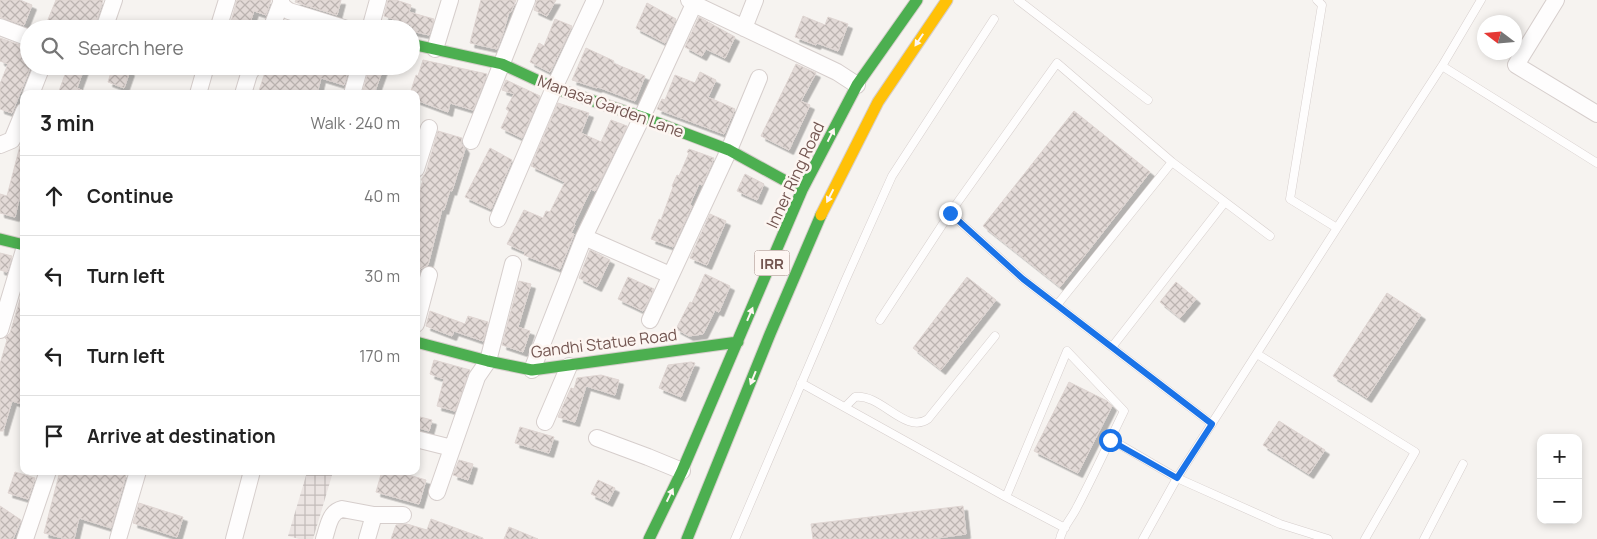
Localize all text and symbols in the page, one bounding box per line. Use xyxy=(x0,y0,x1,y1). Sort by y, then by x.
north arrow xyxy=(1477,15,1522,60)
search box xyxy=(20,20,420,75)
one-way arrow xyxy=(914,33,924,47)
icon: search xyxy=(38,34,66,62)
text: Search here xyxy=(78,35,184,61)
street label: Manasa Garden Lane xyxy=(535,69,687,143)
text: 3 min xyxy=(40,109,94,137)
text: Walk · 240 m xyxy=(310,112,400,134)
street label: Inner Ring Road xyxy=(761,118,829,232)
one-way arrow xyxy=(827,127,835,142)
icon: ahead xyxy=(40,182,68,210)
text: Continue xyxy=(87,183,173,209)
text: 40 m xyxy=(364,185,400,207)
one-way arrow xyxy=(826,189,834,203)
route end xyxy=(939,202,962,225)
road number: IRR xyxy=(754,250,790,276)
icon: left xyxy=(40,262,68,290)
text: Turn left xyxy=(87,263,165,289)
text: 30 m xyxy=(365,265,400,287)
one-way arrow xyxy=(746,307,754,321)
street label: Gandhi Statue Road xyxy=(530,323,678,363)
icon: left xyxy=(40,342,68,370)
text: Turn left xyxy=(87,343,165,369)
text: 170 m xyxy=(359,345,400,367)
one-way arrow xyxy=(748,370,756,385)
icon: arrive xyxy=(40,422,68,450)
text: Arrive at destination xyxy=(87,423,276,449)
route start xyxy=(1099,429,1122,452)
map controls xyxy=(1537,434,1582,524)
button: + xyxy=(1537,434,1582,479)
button: − xyxy=(1537,479,1582,524)
one-way arrow xyxy=(666,488,674,502)

